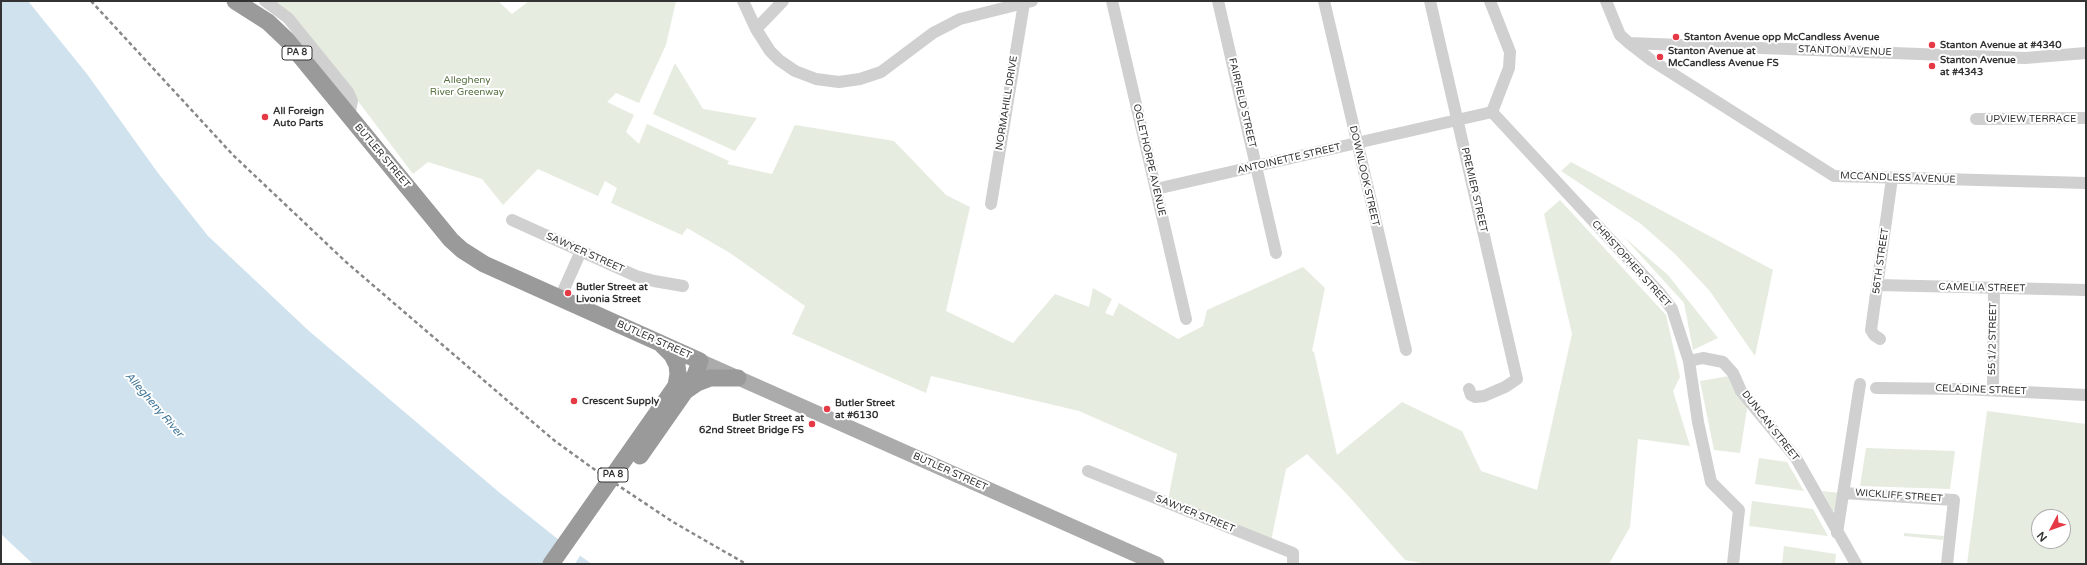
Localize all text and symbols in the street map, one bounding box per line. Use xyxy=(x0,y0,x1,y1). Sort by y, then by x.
place label: Stanton Avenue opp McCandless Avenue xyxy=(1684,31,1879,43)
marker: Stanton Avenue opp McCandless Avenue xyxy=(1671,32,1681,42)
place label: Stanton Avenue at #4340 xyxy=(1940,39,2061,51)
marker: Stanton Avenue at #4340 xyxy=(1927,40,1937,50)
street label: STANTON AVENUE xyxy=(1798,43,1892,59)
place label: Stanton Avenue at McCandless Avenue FS xyxy=(1668,45,1779,68)
road number: PA 8 xyxy=(282,46,312,60)
marker: Stanton Avenue at McCandless Avenue FS xyxy=(1655,52,1665,62)
place label: Stanton Avenue at #4343 xyxy=(1940,54,2016,78)
street label: NORMAHILL DRIVE xyxy=(994,55,1020,151)
street label: FAIRFIELD STREET xyxy=(1226,57,1258,149)
marker: Stanton Avenue at #4343 xyxy=(1927,61,1937,71)
park label: Allegheny River Greenway xyxy=(430,74,504,98)
street label: OGLETHORPE AVENUE xyxy=(1130,103,1168,217)
place label: All Foreign Auto Parts xyxy=(273,105,324,128)
marker: All Foreign Auto Parts xyxy=(260,112,270,122)
street label: UPVIEW TERRACE xyxy=(1986,113,2076,125)
street label: BUTLER STREET xyxy=(352,121,412,191)
street label: DOWNLOOK STREET xyxy=(1347,125,1381,227)
street label: ANTOINETTE STREET xyxy=(1236,141,1342,177)
street label: PREMIER STREET xyxy=(1458,146,1490,234)
street label: MCCANDLESS AVENUE xyxy=(1840,170,1956,186)
street label: CHRISTOPHER STREET xyxy=(1589,218,1673,310)
street label: 56TH STREET xyxy=(1870,227,1892,295)
street label: SAWYER STREET xyxy=(544,230,626,276)
place label: Butler Street at Livonia Street xyxy=(576,281,648,304)
street label: CAMELIA STREET xyxy=(1938,281,2026,295)
marker: Butler Street at Livonia Street xyxy=(563,288,573,298)
street label: 55 1/2 STREET xyxy=(1986,303,2000,375)
street label: BUTLER STREET xyxy=(615,318,693,362)
water label: Allegheny River xyxy=(122,370,186,440)
street label: CELADINE STREET xyxy=(1935,382,2027,398)
street label: DUNCAN STREET xyxy=(1739,388,1801,464)
place label: Crescent Supply xyxy=(582,395,659,407)
marker: Crescent Supply xyxy=(569,396,579,406)
place label: Butler Street at #6130 xyxy=(835,397,895,420)
marker: Butler Street at #6130 xyxy=(822,404,832,414)
place label: Butler Street at 62nd Street Bridge FS xyxy=(699,412,804,436)
marker: Butler Street at 62nd Street Bridge FS xyxy=(807,419,817,429)
street label: BUTLER STREET xyxy=(911,450,989,494)
road number: PA 8 xyxy=(598,468,628,482)
street label: WICKLIFF STREET xyxy=(1855,487,1943,505)
street label: SAWYER STREET xyxy=(1154,493,1236,535)
north arrow xyxy=(2031,509,2071,549)
text: N xyxy=(2035,529,2050,544)

